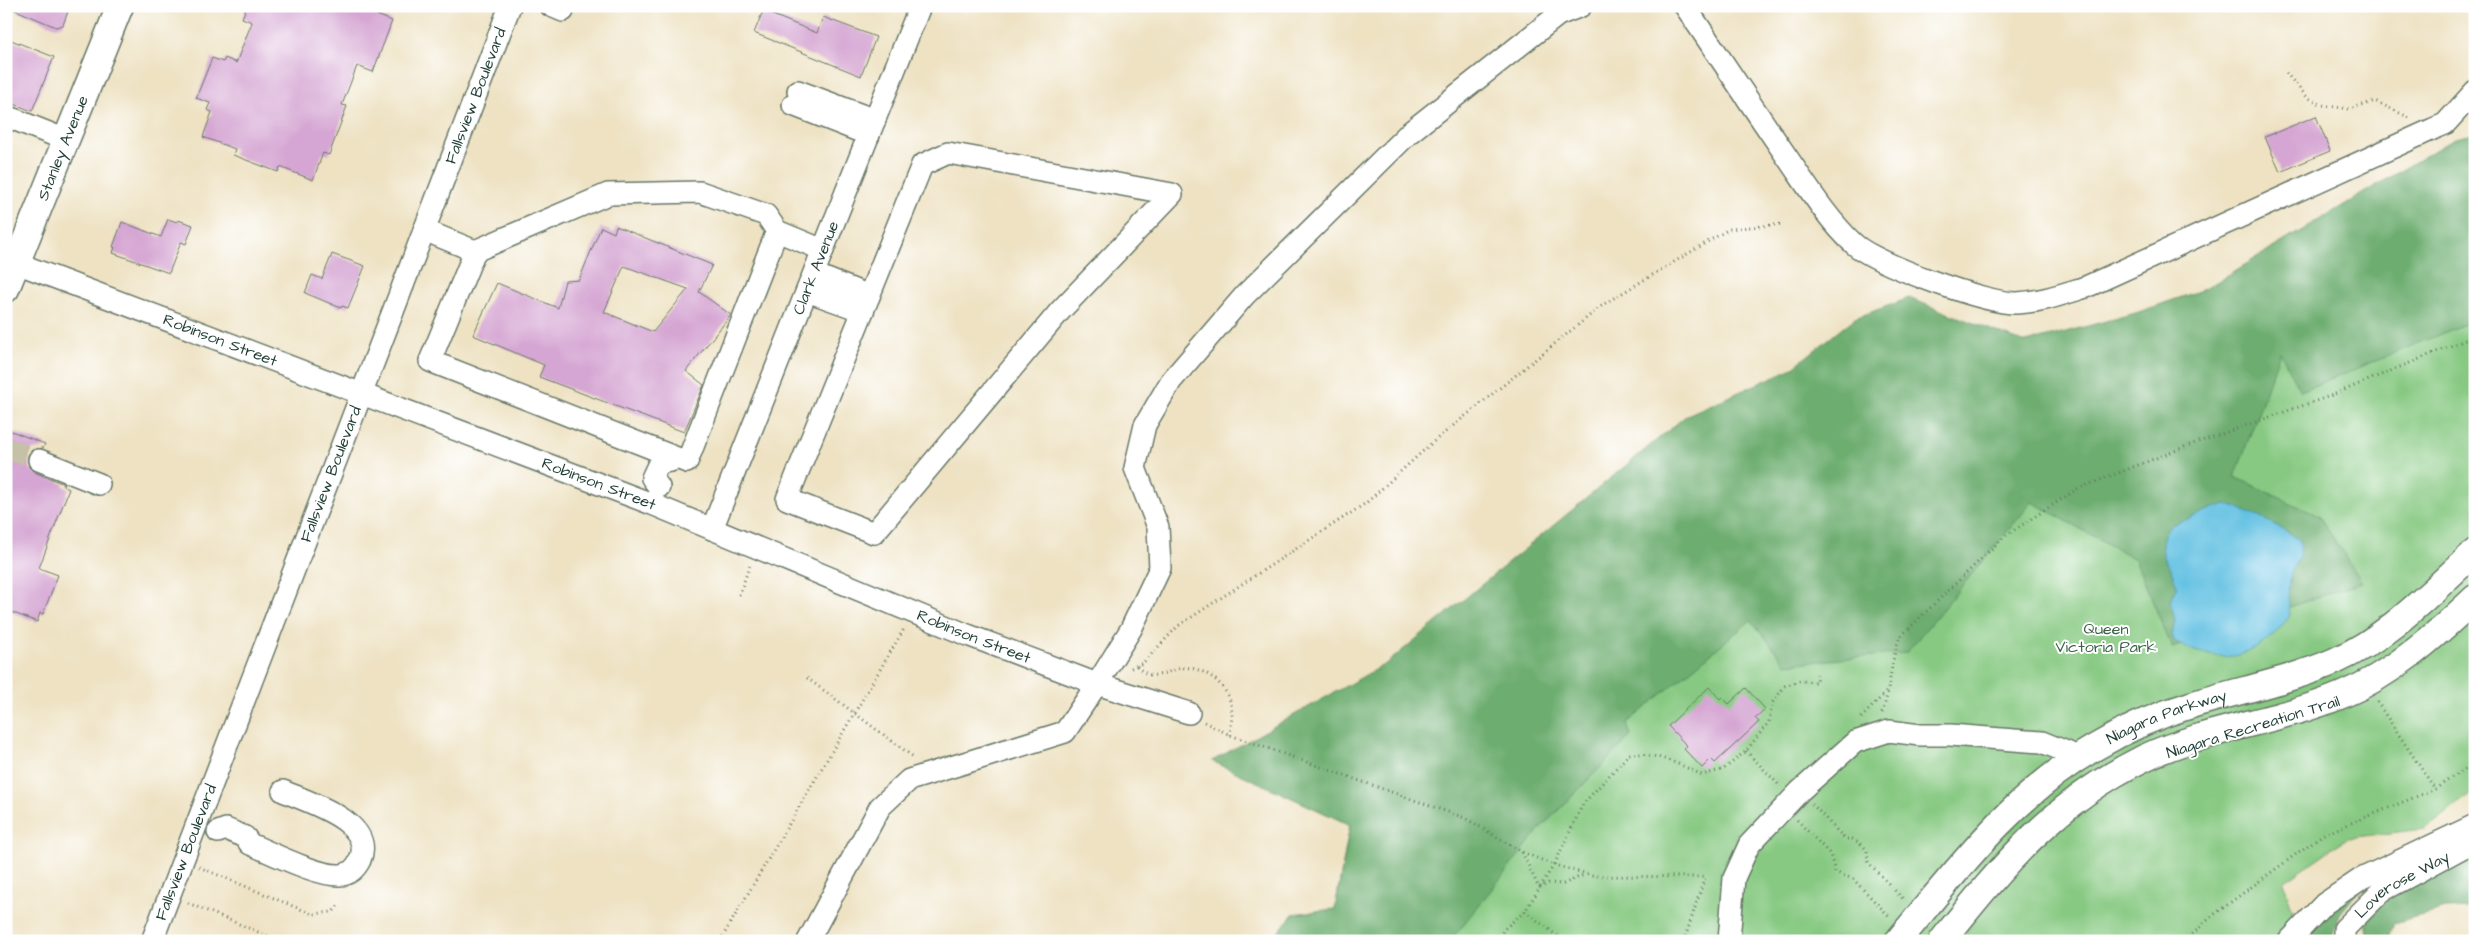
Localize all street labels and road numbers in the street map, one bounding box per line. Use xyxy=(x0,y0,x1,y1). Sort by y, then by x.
street label: Fallsview Boulevard xyxy=(440,25,512,167)
street label: Stanley Avenue xyxy=(32,92,94,204)
street label: Clark Avenue xyxy=(787,217,844,318)
street label: Robinson Street xyxy=(160,309,281,372)
street label: Fallsview Boulevard xyxy=(295,403,367,545)
street label: Robinson Street xyxy=(539,452,660,516)
street label: Robinson Street xyxy=(914,604,1034,669)
street label: Niagara Parkway xyxy=(2102,684,2230,750)
street label: Niagara Recreation Trail xyxy=(2164,690,2343,765)
street label: Fallsview Boulevard xyxy=(150,781,222,924)
street label: Loverose Way xyxy=(2350,846,2454,923)

